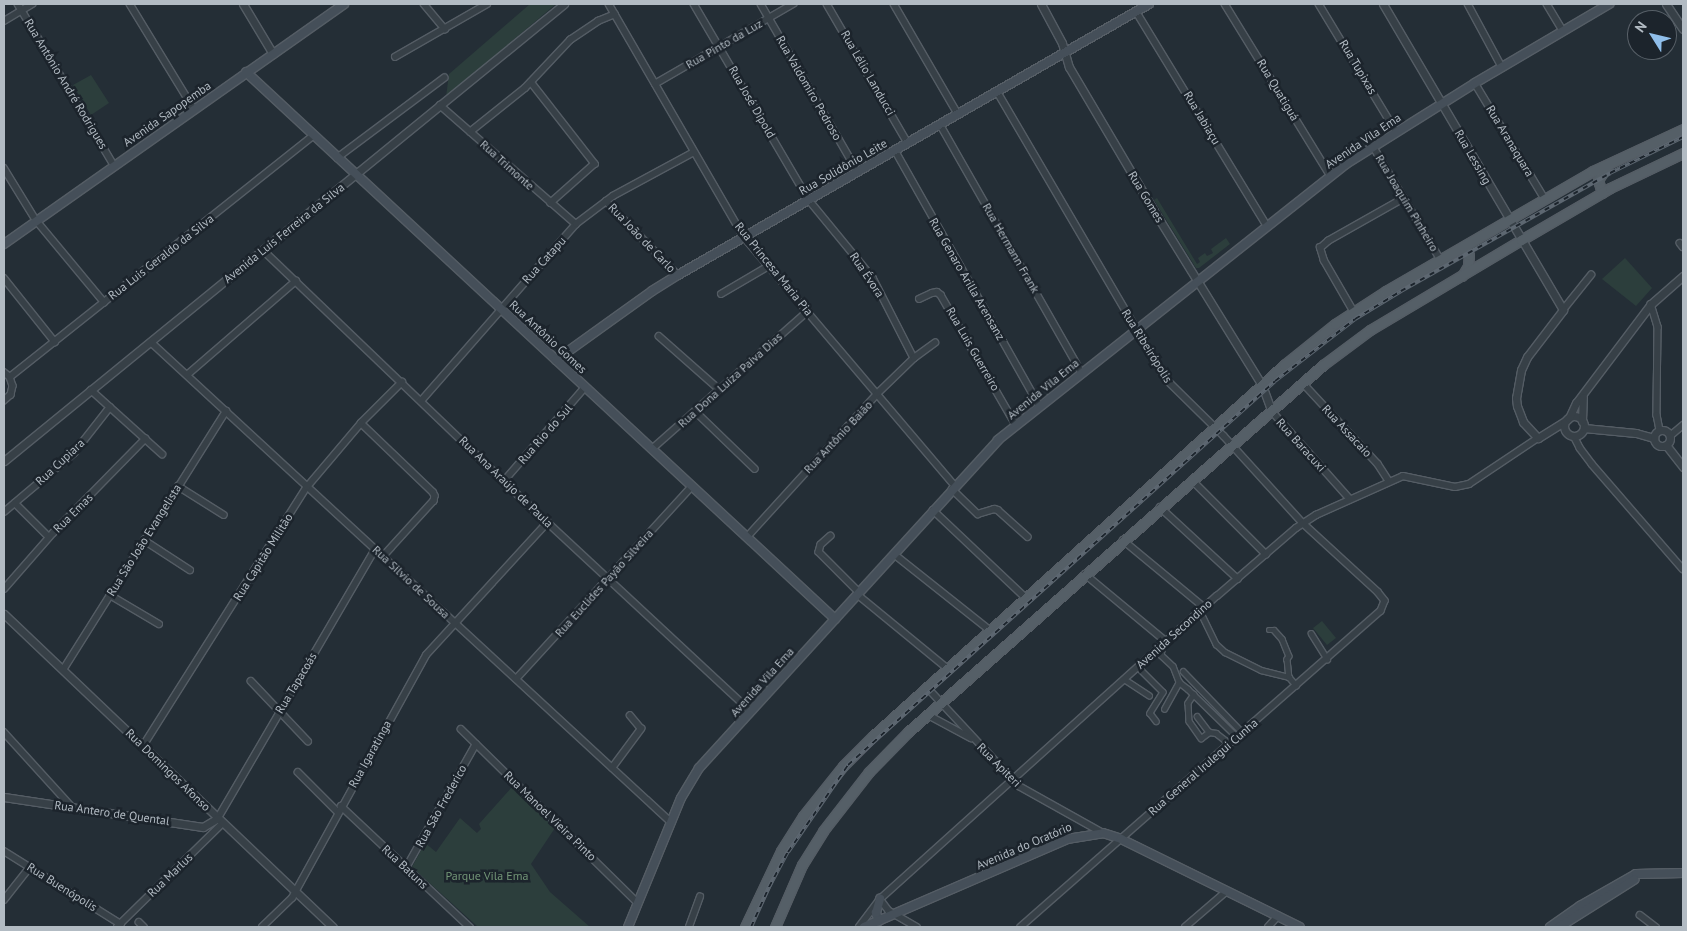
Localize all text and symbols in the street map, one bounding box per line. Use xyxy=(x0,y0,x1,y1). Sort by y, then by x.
north arrow xyxy=(1627,10,1677,60)
street label: Rua Antônio André Rodrigues xyxy=(21,16,111,152)
street label: Rua Pinto da Luz xyxy=(683,16,765,72)
text: N xyxy=(1631,18,1651,36)
street label: Rua Lélio Landucci xyxy=(838,28,898,118)
street label: Rua Valdomiro Pedroso xyxy=(773,33,845,143)
street label: Rua Tupixas xyxy=(1336,37,1380,97)
street label: Rua Quatiguá xyxy=(1254,57,1302,123)
street label: Rua José Dipold xyxy=(726,63,778,141)
street label: Avenida Sapopemba xyxy=(120,78,214,150)
street label: Rua Jabiaçu xyxy=(1180,89,1224,147)
street label: Rua Aranaquara xyxy=(1483,103,1537,179)
street label: Avenida Vila Ema xyxy=(1322,110,1404,172)
street label: Rua Lessing xyxy=(1452,127,1494,187)
street label: Rua Solidônio Leite xyxy=(796,136,890,198)
street label: Rua Trimonte xyxy=(477,137,537,193)
street label: Rua Joaquim Pinheiro xyxy=(1372,152,1442,254)
street label: Rua Gomes xyxy=(1125,169,1167,225)
street label: Avenida Luís Ferreira da Silva xyxy=(221,180,347,286)
street label: Rua João de Carlo xyxy=(605,200,679,276)
street label: Rua Hermann Frank xyxy=(979,200,1043,296)
street label: Rua Luis Geraldo da Silva xyxy=(105,211,217,303)
street label: Rua Genaro Arilla Arensanz xyxy=(926,215,1008,343)
street label: Rua Princesa Maria Pia xyxy=(732,219,816,319)
street label: Rua Catapu xyxy=(519,234,569,286)
street label: Rua Évora xyxy=(847,250,887,300)
street label: Rua Antônio Gomes xyxy=(506,297,590,377)
street label: Rua Luis Guerreiro xyxy=(943,305,1003,393)
street label: Rua Ribeirópolis xyxy=(1119,307,1175,385)
street label: Rua Dona Luíza Paiva Dias xyxy=(675,329,785,431)
street label: Avenida Vila Ema xyxy=(1004,356,1082,422)
street label: Rua Antônio Baião xyxy=(800,398,876,476)
street label: Rua Rio do Sul xyxy=(515,401,575,467)
street label: Rua Assacaio xyxy=(1319,402,1375,460)
street label: Rua Baracuxi xyxy=(1273,415,1329,475)
street label: Rua Ana Araújo de Paula xyxy=(456,433,556,531)
street label: Rua Cupiara xyxy=(33,436,87,488)
street label: Rua São João Evangelista xyxy=(104,481,184,599)
street label: Rua Emas xyxy=(50,490,96,536)
street label: Rua Capitão Militão xyxy=(230,511,296,603)
street label: Rua Euclides Payão Silveira xyxy=(552,526,656,640)
street label: Rua Silvio de Sousa xyxy=(369,542,453,622)
street label: Avenida Secondino xyxy=(1133,596,1215,672)
street label: Avenida Vila Ema xyxy=(727,644,797,720)
street label: Rua Tapacoás xyxy=(272,650,320,716)
street label: Rua General Irulegui Cunha xyxy=(1145,715,1261,819)
street label: Rua Igaratinga xyxy=(346,718,394,790)
street label: Rua Domingos Afonso xyxy=(122,726,214,814)
street label: Rua Apiteri xyxy=(974,740,1024,790)
street label: Rua São Frederico xyxy=(412,762,470,850)
street label: Rua Manoel Vieira Pinto xyxy=(501,768,599,864)
street label: Rua Antero de Quental xyxy=(53,798,171,828)
street label: Avenida do Oratório xyxy=(974,819,1074,873)
street label: Rua Batuns xyxy=(379,842,431,892)
street label: Rua Marlus xyxy=(144,850,196,900)
street label: Rua Buenópolis xyxy=(24,860,100,914)
park label: Parque Vila Ema xyxy=(445,869,529,883)

